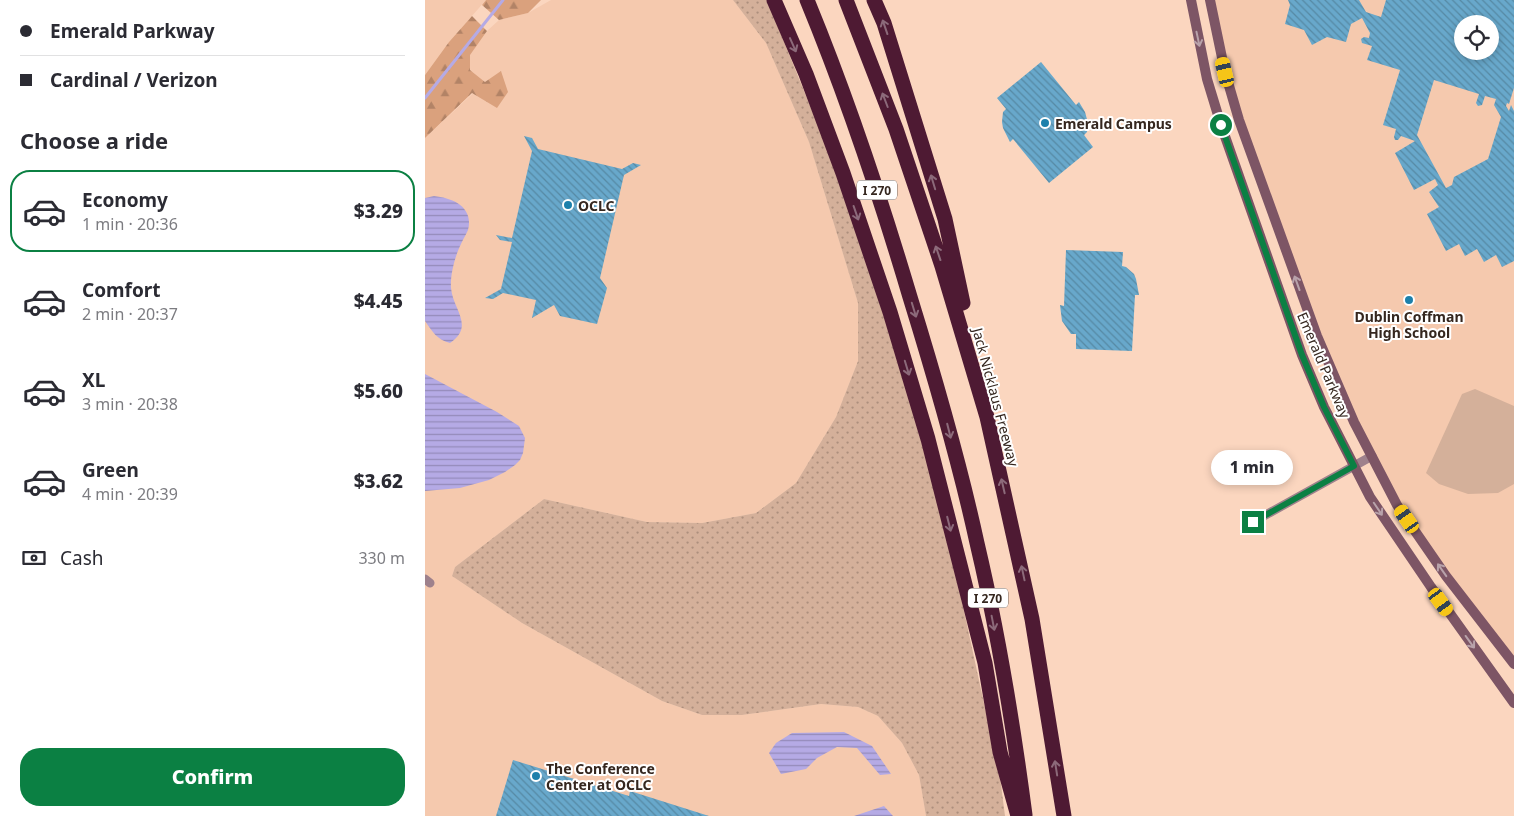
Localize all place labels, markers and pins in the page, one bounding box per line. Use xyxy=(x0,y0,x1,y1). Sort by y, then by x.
place label: Emerald Campus xyxy=(1055,114,1172,133)
marker: Emerald Campus xyxy=(1039,117,1051,129)
place label: OCLC xyxy=(578,196,615,215)
marker: OCLC xyxy=(562,199,574,211)
marker: Dublin Coffman High School xyxy=(1403,294,1415,306)
place label: Dublin Coffman High School xyxy=(1355,307,1463,342)
place label: The Conference Center at OCLC xyxy=(546,759,655,794)
marker: The Conference Center at OCLC xyxy=(530,770,542,782)

